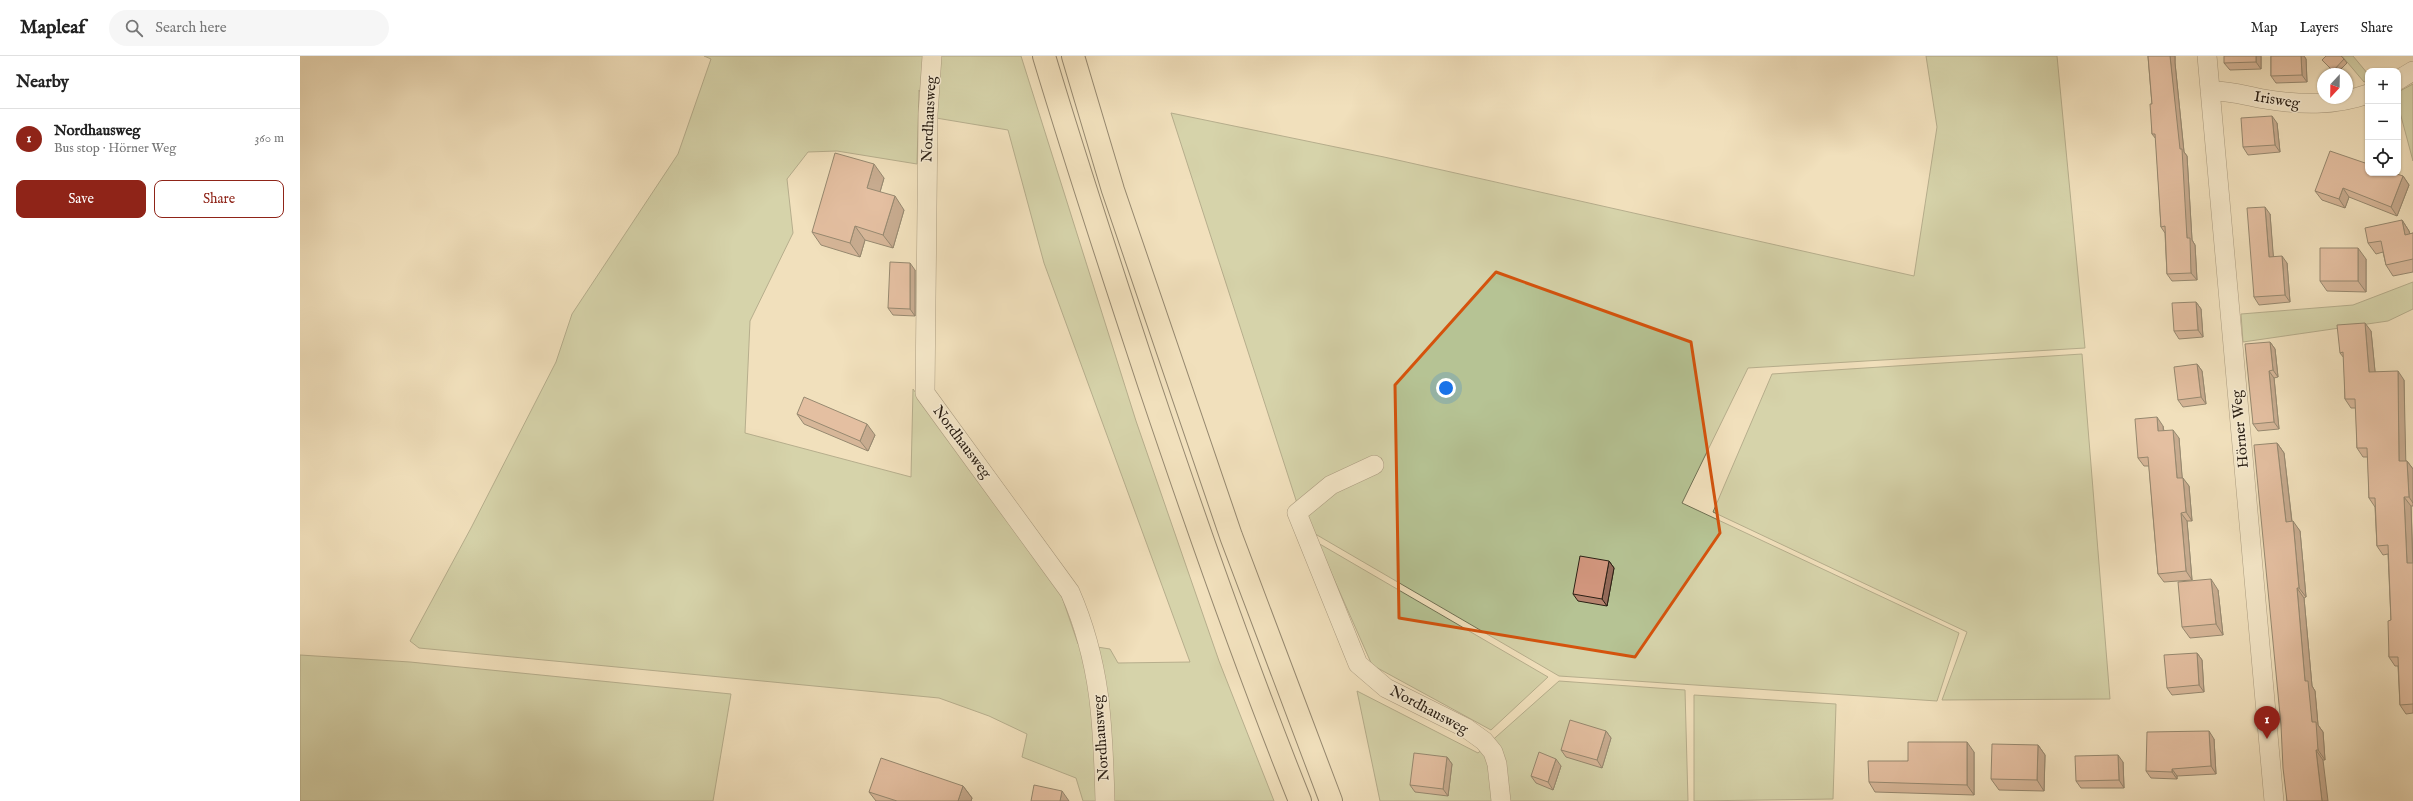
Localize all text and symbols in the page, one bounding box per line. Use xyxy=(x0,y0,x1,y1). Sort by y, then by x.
search box xyxy=(109,10,389,46)
text: Mapleaf xyxy=(20,16,85,40)
icon: search xyxy=(123,17,145,39)
text: Search here xyxy=(155,18,227,37)
text: Map xyxy=(2251,19,2278,37)
text: Layers xyxy=(2300,19,2339,37)
text: Share xyxy=(2361,19,2393,37)
north arrow xyxy=(2317,68,2353,104)
map controls xyxy=(2365,68,2401,176)
button: + xyxy=(2365,68,2401,104)
text: Nearby xyxy=(16,72,69,93)
street label: Nordhausweg xyxy=(917,74,941,163)
street label: Irisweg xyxy=(2253,87,2302,113)
button: − xyxy=(2365,104,2401,140)
text: Nordhausweg xyxy=(54,121,140,140)
text: 1 xyxy=(27,130,31,147)
text: 360 m xyxy=(254,130,284,147)
text: Bus stop · Hörner Weg xyxy=(54,140,176,157)
button: locate xyxy=(2365,140,2401,176)
button: Save xyxy=(16,180,146,218)
button: Share xyxy=(154,180,284,218)
your location xyxy=(1436,378,1456,398)
street label: Hörner Weg xyxy=(2227,388,2253,469)
street label: Nordhausweg xyxy=(928,402,996,483)
street label: Nordhausweg xyxy=(1386,681,1472,739)
street label: Nordhausweg xyxy=(1088,693,1113,782)
pin: 1 xyxy=(2254,706,2280,739)

